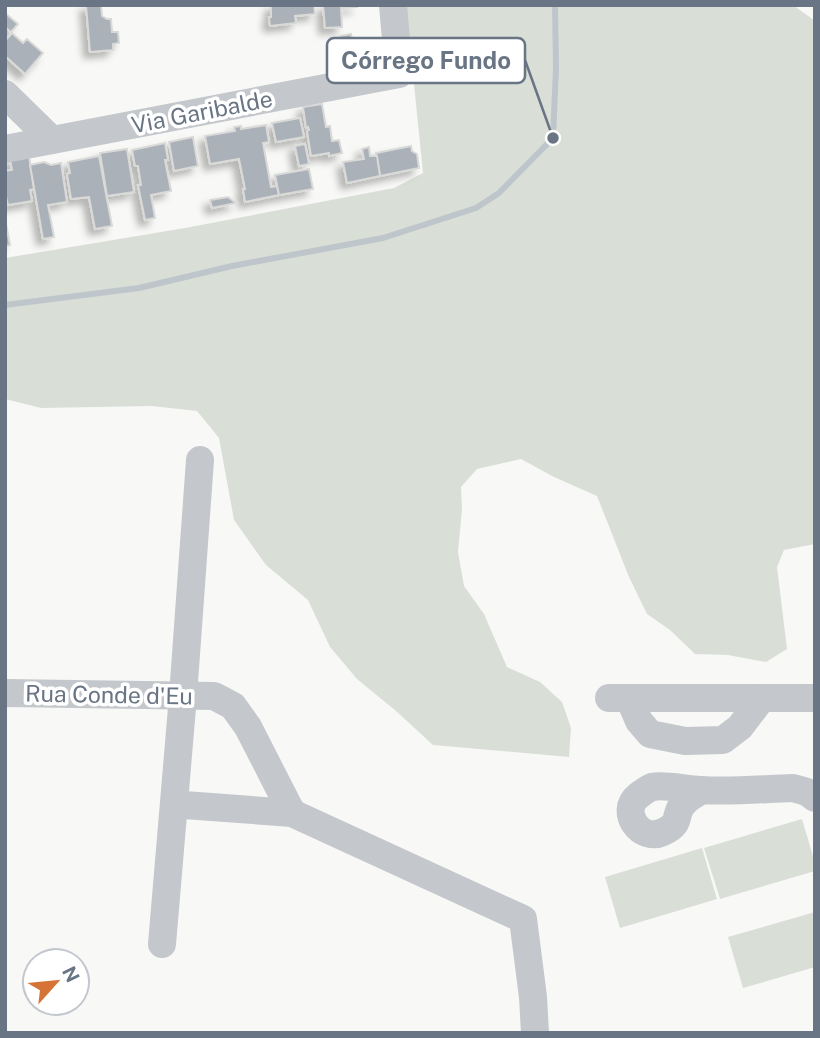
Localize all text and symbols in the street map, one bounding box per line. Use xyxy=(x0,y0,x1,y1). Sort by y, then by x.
callout: Córrego Fundo xyxy=(327,38,525,83)
text: Córrego Fundo xyxy=(341,46,511,74)
street label: Via Garibalde xyxy=(129,85,275,138)
street label: Rua Conde d'Eu xyxy=(25,680,193,709)
north arrow xyxy=(21,947,91,1017)
text: N xyxy=(58,963,84,986)

